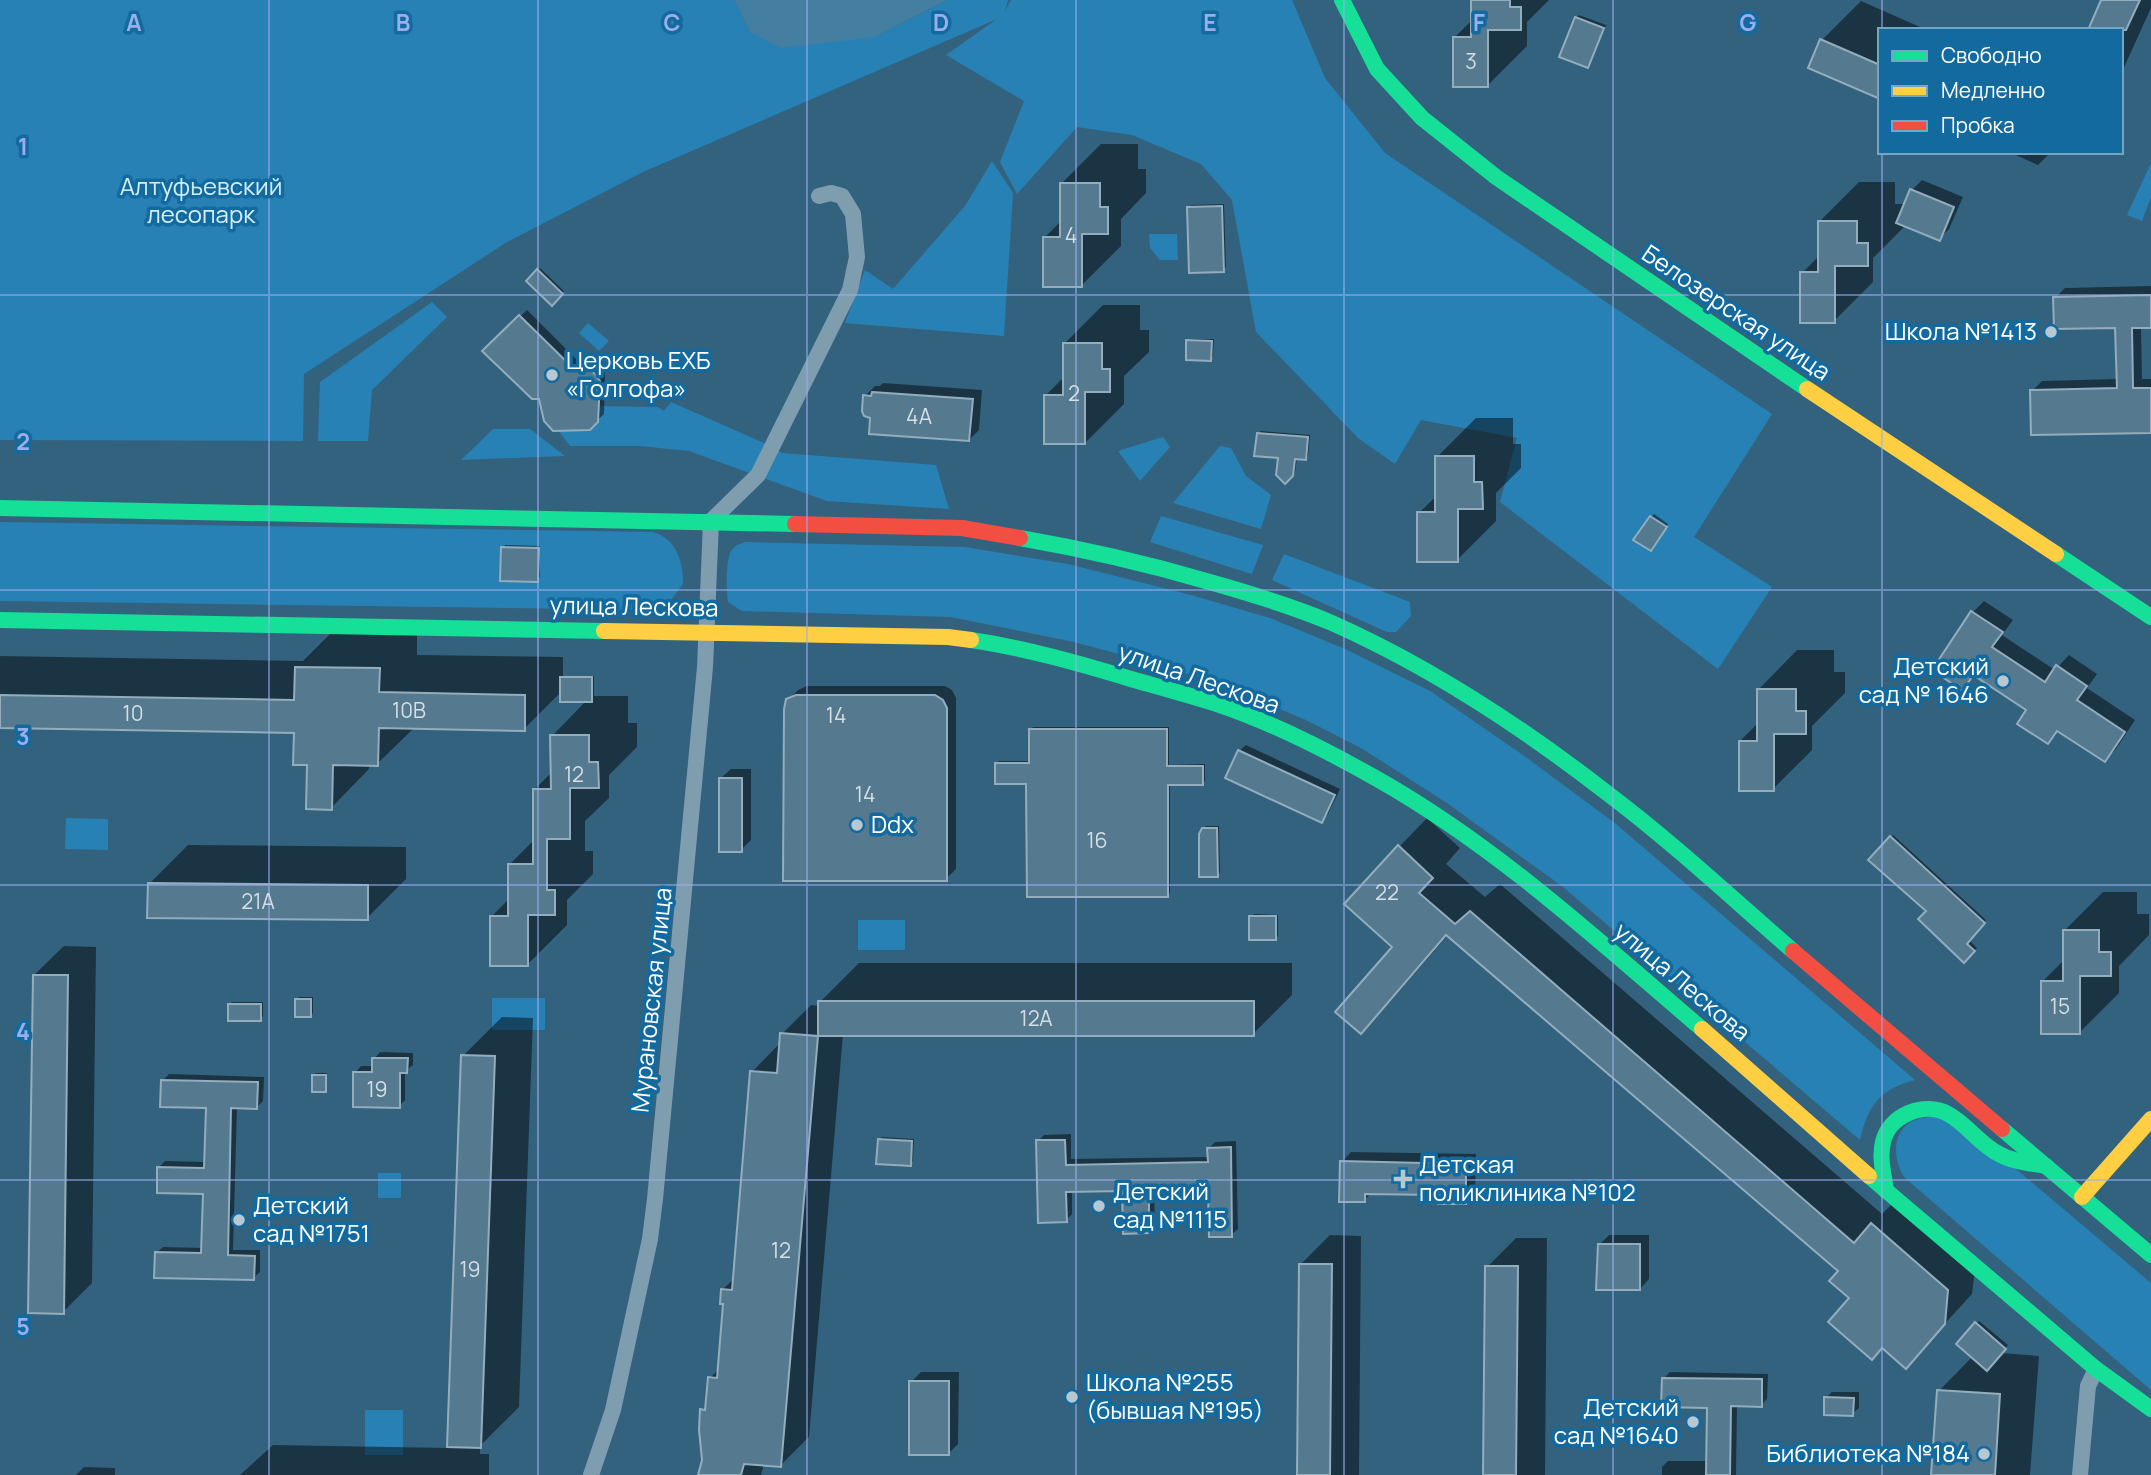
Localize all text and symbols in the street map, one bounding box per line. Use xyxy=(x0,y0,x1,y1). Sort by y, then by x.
text: A xyxy=(126,6,142,38)
text: B xyxy=(396,6,410,38)
text: C xyxy=(664,6,681,38)
text: D xyxy=(933,6,949,38)
text: E xyxy=(1203,6,1217,38)
text: F xyxy=(1473,6,1485,38)
text: G xyxy=(1740,6,1757,38)
legend xyxy=(1878,28,2123,154)
text: Свободно xyxy=(1941,41,2042,69)
house number: 3 xyxy=(1465,47,1477,75)
text: Медленно xyxy=(1941,76,2045,104)
text: Пробка xyxy=(1941,111,2015,139)
text: 1 xyxy=(18,130,28,162)
park label: Алтуфьевский лесопарк xyxy=(120,169,282,230)
house number: 4 xyxy=(1065,221,1077,249)
street label: Белозерская улица xyxy=(1636,236,1838,387)
place label: Школа №1413 xyxy=(1885,314,2037,347)
marker: Школа №1413 xyxy=(2043,324,2059,340)
place label: Церковь ЕХБ «Голгофа» xyxy=(566,343,711,404)
marker: Церковь ЕХБ «Голгофа» xyxy=(544,367,560,383)
house number: 2 xyxy=(1068,379,1080,407)
house number: 4А xyxy=(906,402,932,430)
text: 2 xyxy=(16,425,30,457)
street label: улица Лескова xyxy=(549,588,719,623)
street label: улица Лескова xyxy=(1114,635,1285,721)
place label: Детский сад № 1646 xyxy=(1859,649,1989,710)
marker: Детский сад № 1646 xyxy=(1995,673,2011,689)
house number: 10В xyxy=(392,696,426,724)
house number: 10 xyxy=(123,699,144,727)
house number: 14 xyxy=(826,701,846,729)
text: 3 xyxy=(16,720,30,752)
house number: 12 xyxy=(564,760,584,788)
house number: 14 xyxy=(855,780,875,808)
place label: Ddx xyxy=(871,807,914,840)
marker: Ddx xyxy=(849,817,865,833)
house number: 16 xyxy=(1086,826,1108,854)
house number: 22 xyxy=(1375,878,1399,906)
street label: Мурановская улица xyxy=(622,886,679,1114)
house number: 21А xyxy=(241,887,275,915)
street label: улица Лескова xyxy=(1608,914,1758,1048)
house number: 15 xyxy=(2050,992,2070,1020)
house number: 12А xyxy=(1019,1004,1053,1032)
text: 4 xyxy=(16,1015,30,1047)
house number: 19 xyxy=(366,1075,388,1103)
place label: Детская поликлиника №102 xyxy=(1419,1147,1636,1208)
marker: Детская поликлиника №102 xyxy=(1393,1169,1413,1189)
place label: Детский сад №1115 xyxy=(1113,1174,1227,1235)
place label: Детский сад №1751 xyxy=(253,1188,370,1249)
marker: Детский сад №1115 xyxy=(1091,1198,1107,1214)
marker: Детский сад №1751 xyxy=(231,1212,247,1228)
house number: 12 xyxy=(771,1236,791,1264)
house number: 19 xyxy=(459,1255,481,1283)
text: 5 xyxy=(16,1310,30,1342)
place label: Школа №255 (бывшая №195) xyxy=(1086,1365,1264,1426)
marker: Школа №255 (бывшая №195) xyxy=(1064,1389,1080,1405)
place label: Детский сад №1640 xyxy=(1554,1390,1679,1451)
marker: Детский сад №1640 xyxy=(1685,1414,1701,1430)
place label: Библиотека №184 xyxy=(1766,1436,1970,1469)
marker: Библиотека №184 xyxy=(1976,1446,1992,1462)

